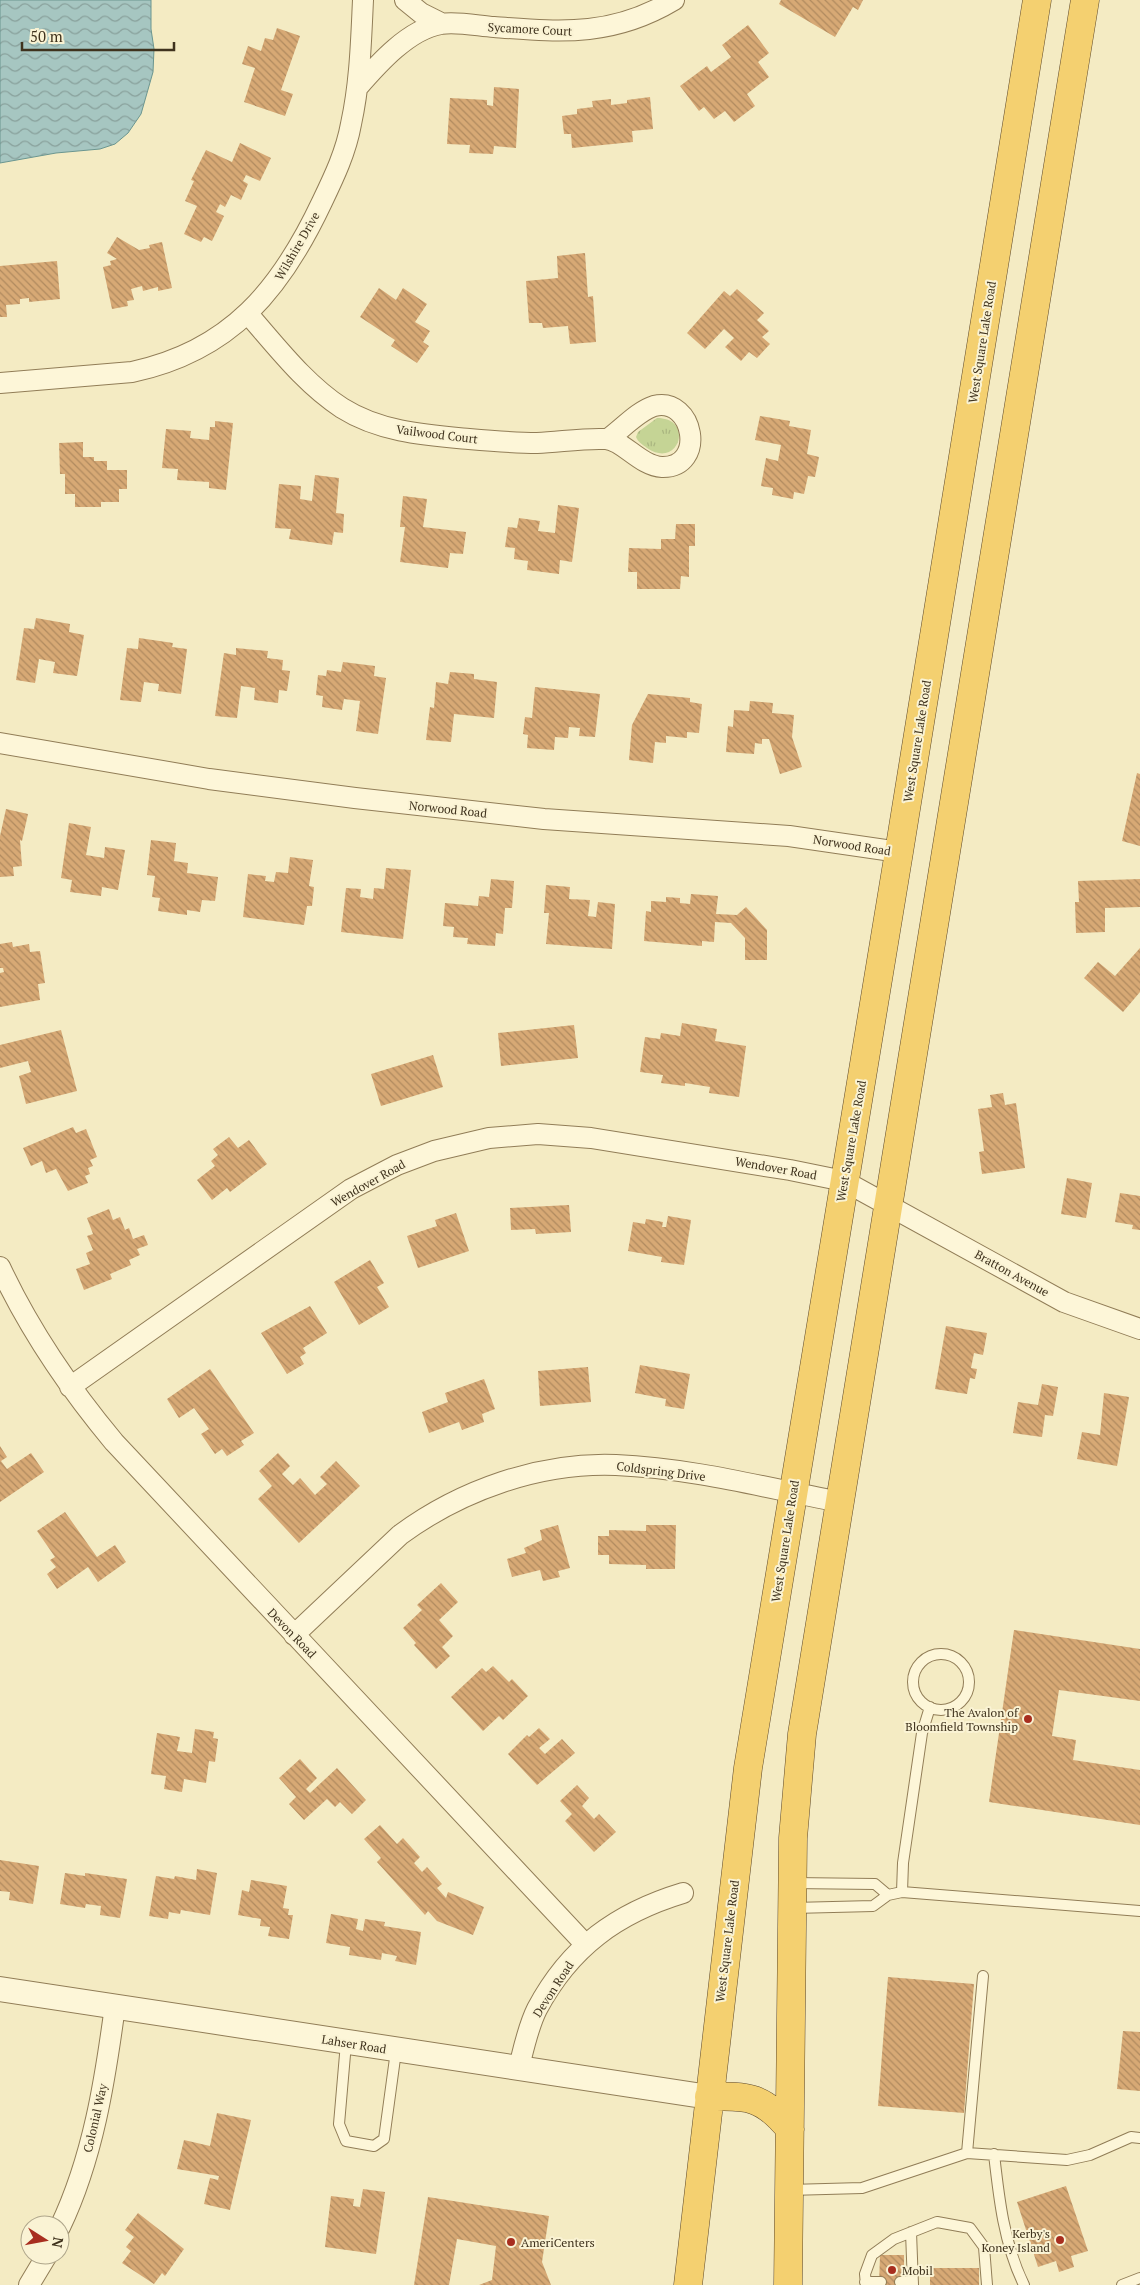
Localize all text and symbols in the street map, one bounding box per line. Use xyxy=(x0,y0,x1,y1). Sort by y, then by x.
street label: Sycamore Court xyxy=(487,19,573,39)
scale bar xyxy=(22,20,175,52)
text: 50 m xyxy=(30,26,63,46)
street label: Wilshire Drive xyxy=(271,209,323,283)
street label: West Square Lake Road xyxy=(965,280,999,404)
street label: Vailwood Court xyxy=(395,422,479,447)
street label: West Square Lake Road xyxy=(900,679,934,803)
street label: Norwood Road xyxy=(408,797,488,821)
street label: Norwood Road xyxy=(812,831,892,859)
street label: West Square Lake Road xyxy=(833,1079,869,1203)
street label: Wendover Road xyxy=(734,1153,818,1183)
street label: Wendover Road xyxy=(328,1156,408,1210)
street label: Bratton Avenue xyxy=(972,1246,1052,1300)
street label: Coldspring Drive xyxy=(616,1458,706,1484)
street label: West Square Lake Road xyxy=(768,1479,802,1603)
street label: Devon Road xyxy=(265,1605,320,1661)
place label: The Avalon of Bloomfield Township xyxy=(905,1705,1019,1734)
marker: The Avalon of Bloomfield Township xyxy=(1022,1713,1034,1725)
street label: West Square Lake Road xyxy=(712,1879,742,2003)
street label: Devon Road xyxy=(529,1958,577,2020)
street label: Lahser Road xyxy=(321,2031,388,2057)
street label: Colonial Way xyxy=(80,2081,110,2154)
north arrow xyxy=(20,2215,70,2265)
place label: Kerby's Koney Island xyxy=(981,2226,1050,2255)
marker: Kerby's Koney Island xyxy=(1054,2234,1066,2246)
place label: AmeriCenters xyxy=(521,2235,595,2250)
text: N xyxy=(48,2236,69,2250)
marker: AmeriCenters xyxy=(505,2236,517,2248)
place label: Mobil xyxy=(902,2263,933,2278)
marker: Mobil xyxy=(886,2264,898,2276)

